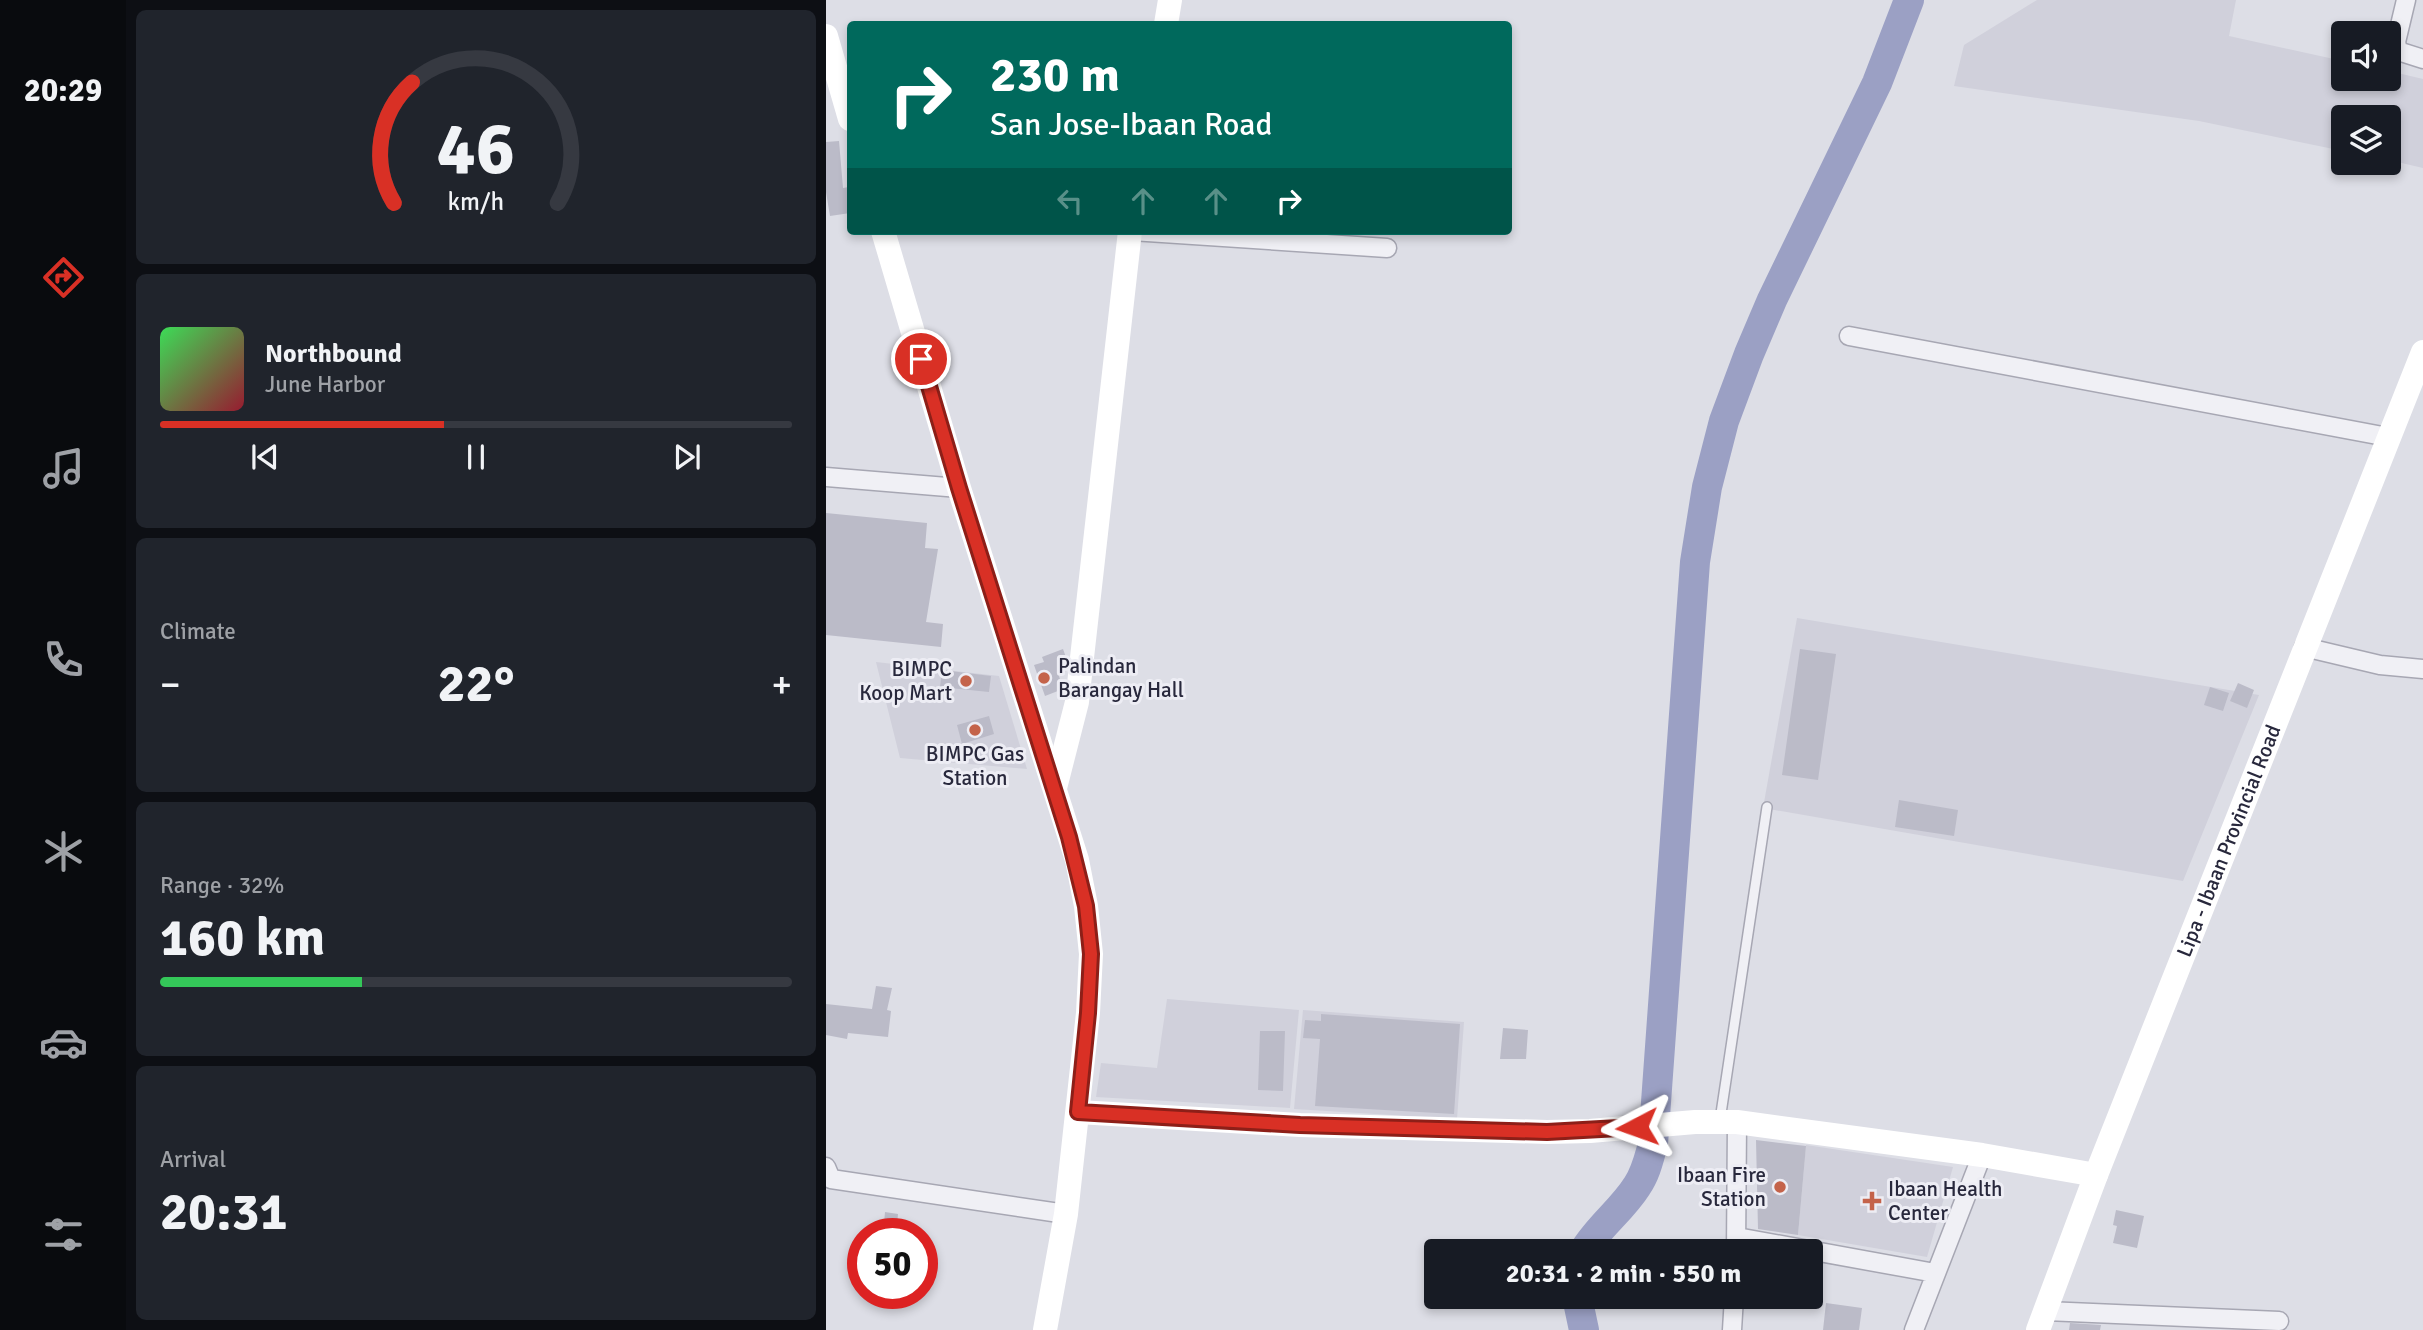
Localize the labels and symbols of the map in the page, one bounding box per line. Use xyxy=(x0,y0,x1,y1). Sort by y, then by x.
pin xyxy=(891,329,951,389)
place label: Palindan Barangay Hall xyxy=(1058,653,1184,703)
place label: BIMPC Koop Mart xyxy=(859,656,952,706)
marker: Palindan Barangay Hall xyxy=(1036,670,1052,686)
marker: BIMPC Koop Mart xyxy=(958,673,974,689)
street label: Lipa - Ibaan Provincial Road xyxy=(2171,721,2287,961)
marker: BIMPC Gas Station xyxy=(967,722,983,738)
place label: BIMPC Gas Station xyxy=(926,741,1024,791)
position arrow xyxy=(1600,1090,1674,1164)
place label: Ibaan Fire Station xyxy=(1677,1162,1766,1212)
place label: Ibaan Health Center xyxy=(1888,1176,2003,1226)
marker: Ibaan Fire Station xyxy=(1772,1179,1788,1195)
marker: Ibaan Health Center xyxy=(1862,1191,1882,1211)
speed limit sign: 50 xyxy=(847,1218,938,1309)

